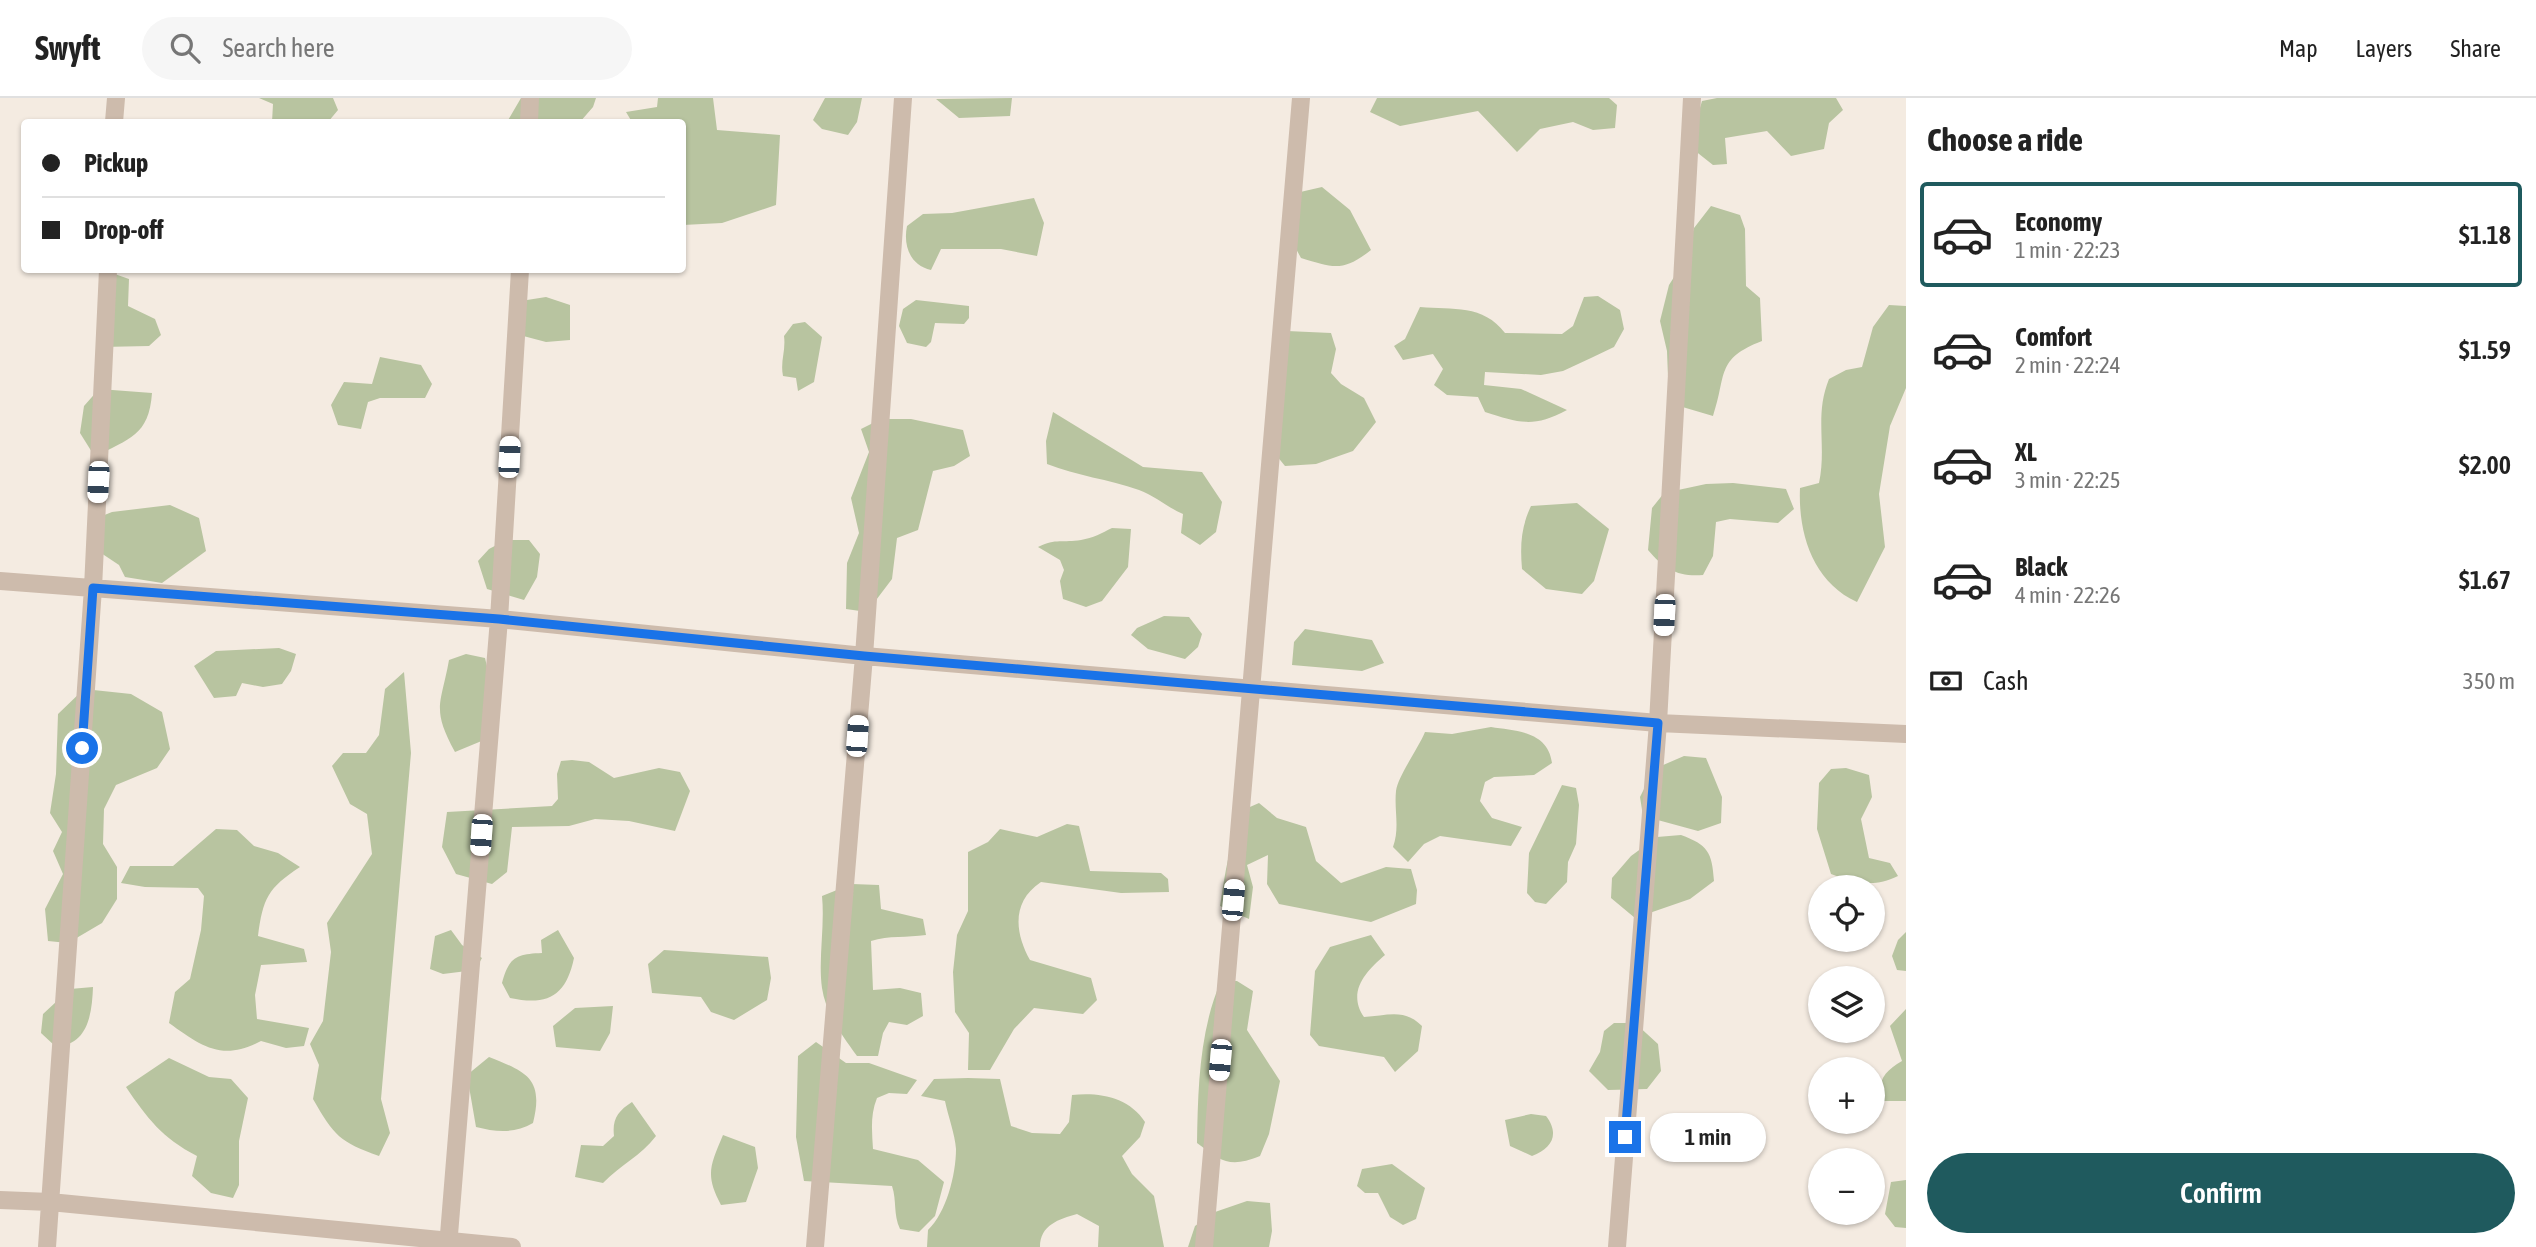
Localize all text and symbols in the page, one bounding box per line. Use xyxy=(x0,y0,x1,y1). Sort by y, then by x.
search box xyxy=(142,17,632,80)
text: Swyft xyxy=(35,29,100,67)
icon: search xyxy=(166,29,204,67)
text: Search here xyxy=(222,33,335,63)
text: Map xyxy=(2279,35,2318,62)
text: Layers xyxy=(2356,35,2412,62)
text: Share xyxy=(2450,35,2501,62)
text: Choose a ride xyxy=(1927,121,2083,158)
text: Pickup xyxy=(84,148,148,178)
icon: car xyxy=(1931,203,1994,266)
text: Economy xyxy=(2015,207,2102,237)
text: Drop-off xyxy=(84,215,164,245)
text: $1.18 xyxy=(2459,220,2511,250)
text: 1 min · 22:23 xyxy=(2015,237,2121,263)
icon: car xyxy=(1931,318,1994,381)
text: Comfort xyxy=(2015,322,2092,352)
text: $1.59 xyxy=(2459,335,2511,365)
text: 2 min · 22:24 xyxy=(2015,352,2121,378)
icon: car xyxy=(1931,433,1994,496)
car xyxy=(498,435,521,479)
text: XL xyxy=(2015,437,2037,467)
text: $2.00 xyxy=(2459,450,2511,480)
car xyxy=(87,460,110,504)
text: 3 min · 22:25 xyxy=(2015,467,2121,493)
icon: car xyxy=(1931,548,1994,611)
text: Black xyxy=(2015,552,2067,582)
text: $1.67 xyxy=(2459,565,2511,595)
text: 4 min · 22:26 xyxy=(2015,582,2121,608)
car xyxy=(1653,593,1676,637)
icon: cash xyxy=(1927,662,1965,700)
text: Cash xyxy=(1983,666,2029,696)
text: 350 m xyxy=(2463,668,2515,694)
car xyxy=(846,714,869,758)
route start xyxy=(66,732,98,764)
car xyxy=(470,813,493,857)
map controls xyxy=(1808,875,1885,1225)
button: locate xyxy=(1808,875,1885,952)
car xyxy=(1221,878,1246,922)
button: layers xyxy=(1808,966,1885,1043)
car xyxy=(1208,1038,1233,1082)
button: + xyxy=(1808,1057,1885,1134)
callout: 1 min xyxy=(1650,1112,1765,1162)
route end xyxy=(1609,1121,1641,1153)
text: 1 min xyxy=(1685,1124,1731,1150)
button: − xyxy=(1808,1148,1885,1225)
button: Confirm xyxy=(1927,1153,2515,1233)

